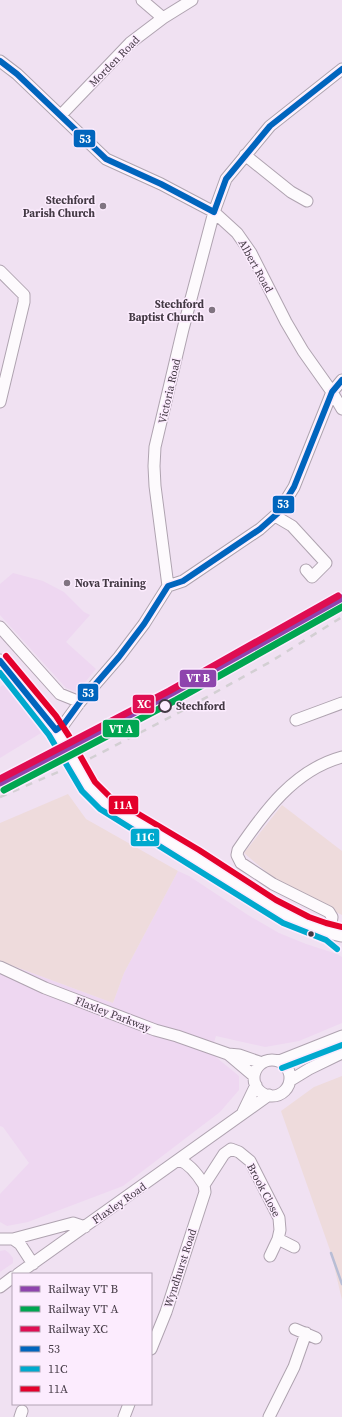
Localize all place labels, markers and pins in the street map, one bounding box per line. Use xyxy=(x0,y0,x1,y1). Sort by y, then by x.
place label: Stechford Parish Church xyxy=(23,193,95,221)
marker: Stechford Parish Church xyxy=(98,201,108,211)
place label: Stechford Baptist Church xyxy=(128,297,204,325)
marker: Stechford Baptist Church xyxy=(207,305,217,315)
place label: Nova Training xyxy=(75,576,146,591)
marker: Nova Training xyxy=(62,578,72,588)
marker: Stechford xyxy=(158,699,172,713)
place label: Stechford xyxy=(176,699,226,714)
unlabelled marker xyxy=(306,929,316,939)

